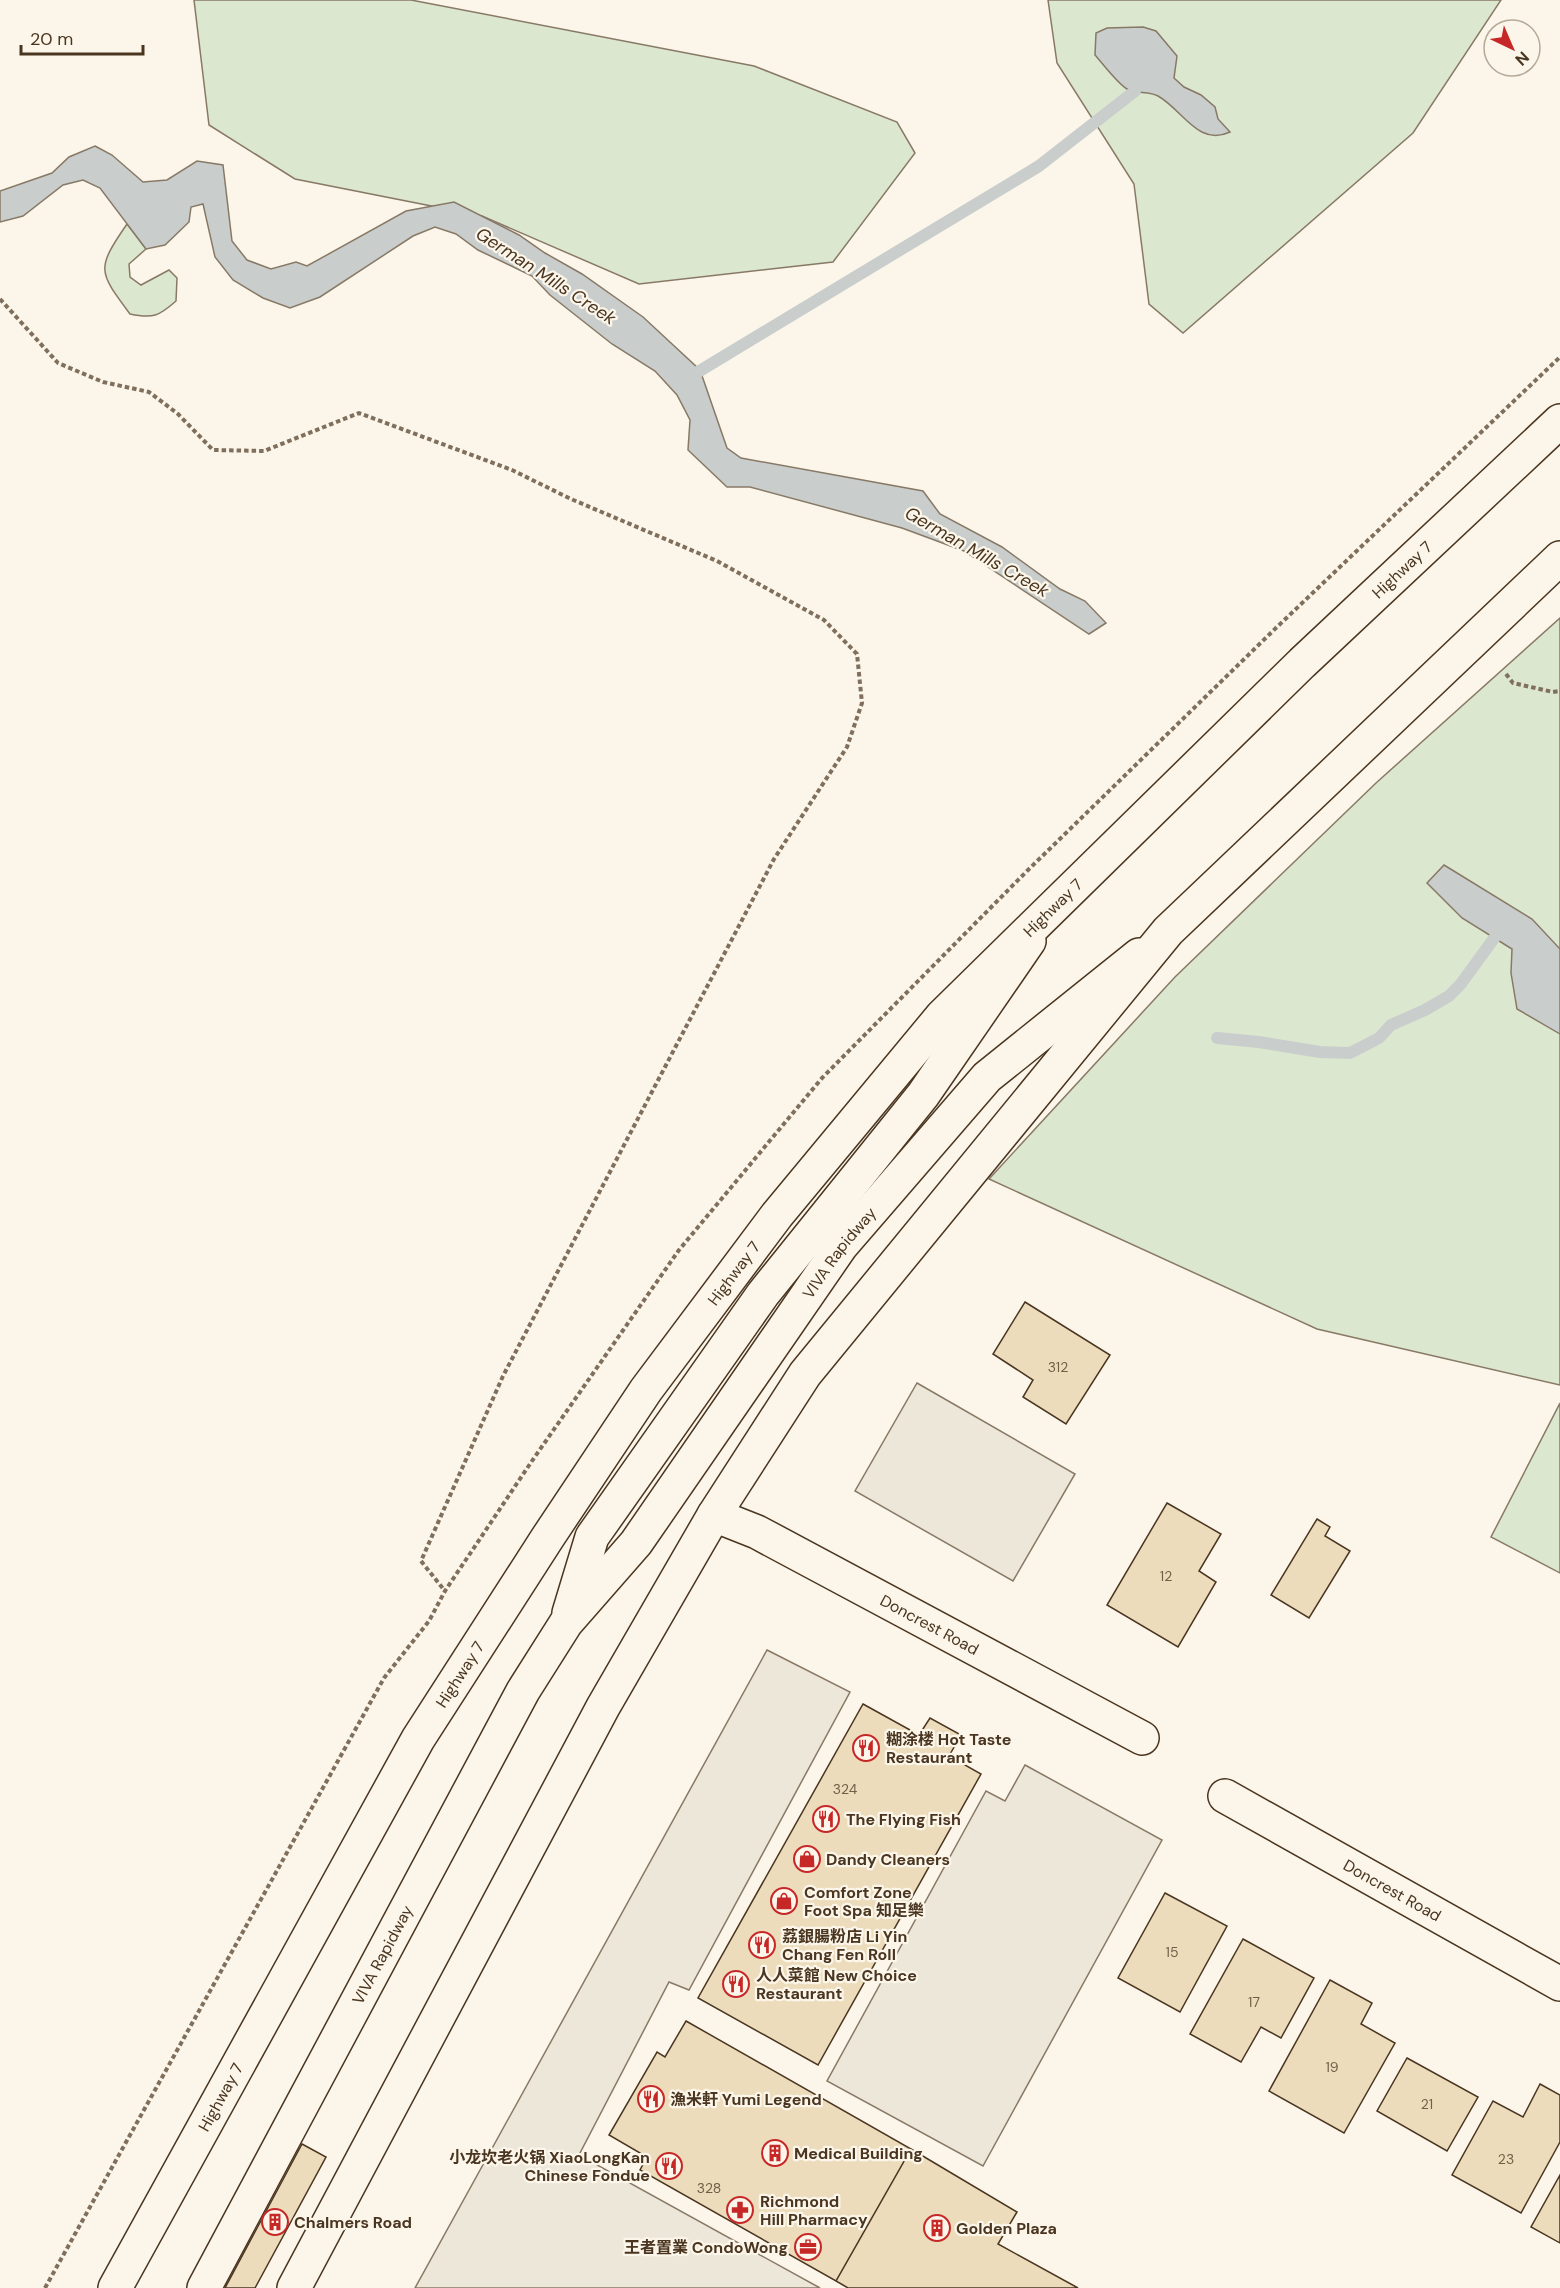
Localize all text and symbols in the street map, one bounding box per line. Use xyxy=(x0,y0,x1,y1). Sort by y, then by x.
scale bar xyxy=(21,18,142,56)
north arrow xyxy=(1482,18,1542,78)
text: 20 m xyxy=(30,27,73,51)
text: N xyxy=(1511,47,1534,70)
water label: German Mills Creek xyxy=(471,222,621,331)
water label: German Mills Creek xyxy=(901,501,1054,603)
street label: Highway 7 xyxy=(1367,536,1436,603)
street label: Highway 7 xyxy=(1019,874,1087,941)
street label: VIVA Rapidway xyxy=(797,1202,881,1302)
street label: Highway 7 xyxy=(703,1237,764,1309)
house number: 312 xyxy=(1048,1358,1068,1376)
house number: 12 xyxy=(1160,1567,1172,1585)
street label: Doncrest Road xyxy=(877,1589,983,1659)
street label: Highway 7 xyxy=(431,1637,489,1712)
place label: 糊涂楼 Hot Taste Restaurant xyxy=(886,1729,1011,1768)
restaurant icon: 糊涂楼 Hot Taste Restaurant xyxy=(851,1733,881,1763)
house number: 324 xyxy=(833,1780,858,1798)
restaurant icon: The Flying Fish xyxy=(811,1804,841,1834)
place label: The Flying Fish xyxy=(846,1809,961,1830)
shop icon: Dandy Cleaners xyxy=(792,1844,822,1874)
place label: Dandy Cleaners xyxy=(826,1849,950,1870)
street label: Doncrest Road xyxy=(1340,1854,1445,1926)
place label: Comfort Zone Foot Spa 知足樂 xyxy=(804,1882,924,1921)
shop icon: Comfort Zone Foot Spa 知足樂 xyxy=(769,1886,799,1916)
street label: VIVA Rapidway xyxy=(347,1901,417,2008)
place label: 荔銀腸粉店 Li Yin Chang Fen Roll xyxy=(782,1926,907,1965)
restaurant icon: 荔銀腸粉店 Li Yin Chang Fen Roll xyxy=(747,1930,777,1960)
house number: 15 xyxy=(1166,1943,1178,1961)
place label: 人人菜館 New Choice Restaurant xyxy=(756,1965,917,2004)
restaurant icon: 人人菜館 New Choice Restaurant xyxy=(721,1969,751,1999)
house number: 17 xyxy=(1248,1993,1260,2011)
house number: 19 xyxy=(1325,2058,1339,2076)
street label: Highway 7 xyxy=(193,2059,248,2135)
restaurant icon: 漁米軒 Yumi Legend xyxy=(636,2084,666,2114)
place label: 漁米軒 Yumi Legend xyxy=(670,2089,822,2110)
house number: 21 xyxy=(1421,2095,1433,2113)
building icon: Medical Building xyxy=(760,2138,790,2168)
place label: Medical Building xyxy=(794,2143,923,2164)
place label: 小龙坎老火锅 XiaoLongKan Chinese Fondue xyxy=(449,2147,650,2186)
house number: 23 xyxy=(1498,2150,1514,2168)
restaurant icon: 小龙坎老火锅 XiaoLongKan Chinese Fondue xyxy=(654,2151,684,2181)
house number: 328 xyxy=(697,2179,721,2197)
place label: Richmond Hill Pharmacy xyxy=(760,2191,868,2230)
pharmacy icon: Richmond Hill Pharmacy xyxy=(725,2195,755,2225)
building icon: Chalmers Road xyxy=(260,2207,290,2237)
place label: Chalmers Road xyxy=(294,2212,412,2233)
building icon: Golden Plaza xyxy=(922,2213,952,2243)
place label: Golden Plaza xyxy=(956,2218,1057,2239)
office icon: 王者置業 CondoWong xyxy=(793,2232,823,2262)
place label: 王者置業 CondoWong xyxy=(624,2237,788,2258)

